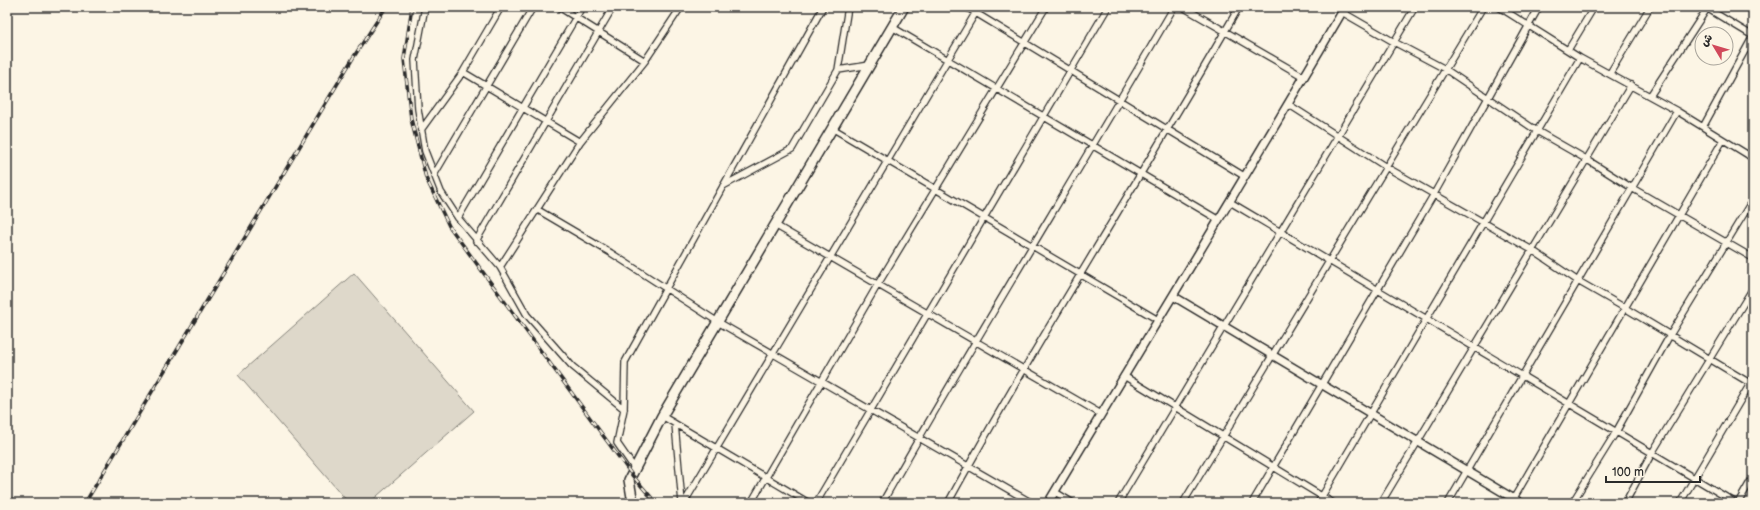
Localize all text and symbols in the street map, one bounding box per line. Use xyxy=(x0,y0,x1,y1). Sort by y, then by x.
north arrow xyxy=(1694,26,1734,66)
text: ش xyxy=(1698,31,1715,49)
scale bar xyxy=(1606,458,1700,484)
text: 100 m xyxy=(1612,465,1644,480)

